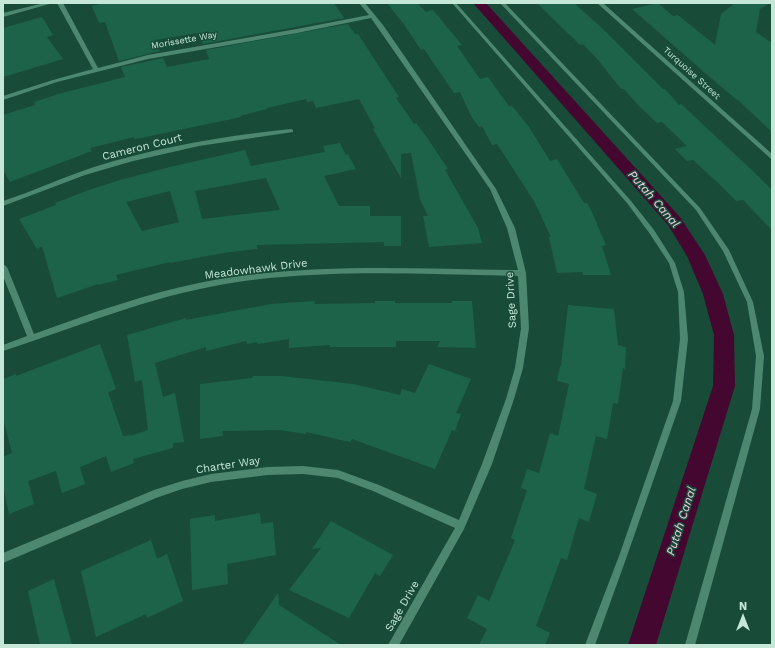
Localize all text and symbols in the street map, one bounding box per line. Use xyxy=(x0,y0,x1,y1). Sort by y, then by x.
street label: Morissette Way xyxy=(150,29,218,51)
street label: Turquoise Street xyxy=(662,45,723,101)
street label: Cameron Court xyxy=(101,131,184,163)
water label: Putah Canal xyxy=(625,167,683,231)
street label: Meadowhawk Drive xyxy=(204,256,308,282)
street label: Sage Drive xyxy=(503,271,519,329)
street label: Charter Way xyxy=(195,453,261,477)
water label: Putah Canal xyxy=(663,484,699,557)
street label: Sage Drive xyxy=(382,578,422,634)
north arrow xyxy=(723,596,763,636)
text: N xyxy=(739,600,747,613)

